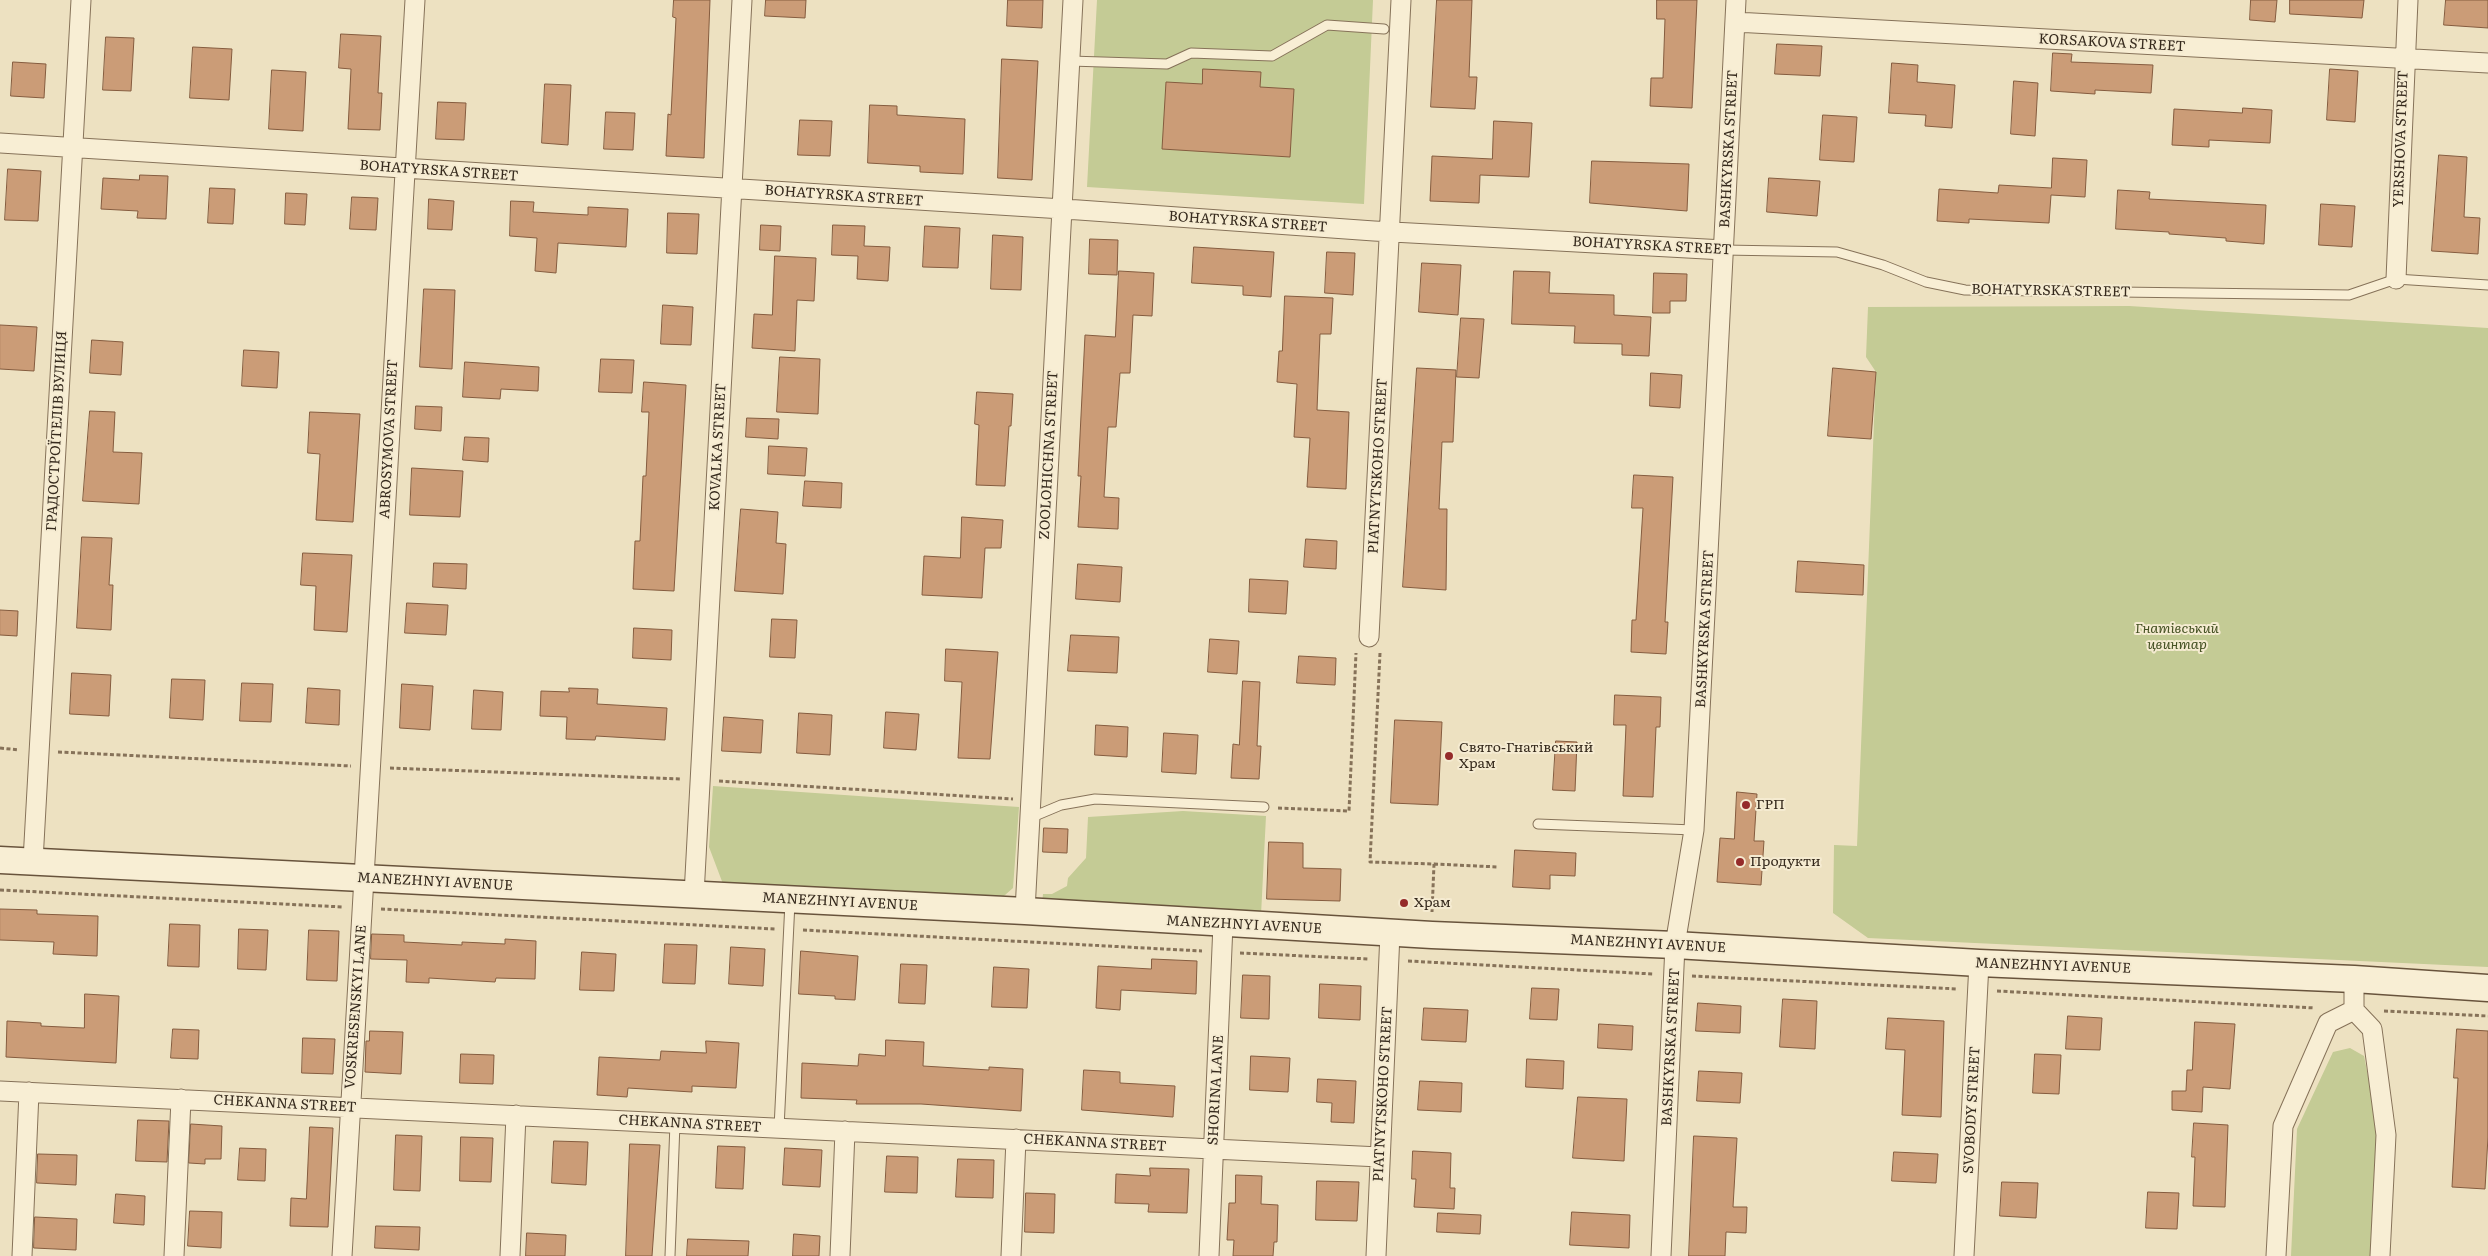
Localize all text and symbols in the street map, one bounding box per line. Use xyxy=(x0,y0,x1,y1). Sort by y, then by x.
street label: KORSAKOVA STREET xyxy=(2038,31,2186,55)
street label: BASHKYRSKA STREET xyxy=(1716,70,1742,228)
street label: YERSHOVA STREET xyxy=(2390,70,2412,208)
street label: BOHATYRSKA STREET xyxy=(359,157,519,185)
street label: BOHATYRSKA STREET xyxy=(764,182,924,210)
street label: BOHATYRSKA STREET xyxy=(1168,208,1328,236)
street label: BOHATYRSKA STREET xyxy=(1572,233,1732,259)
street label: BOHATYRSKA STREET xyxy=(1971,281,2131,301)
street label: ГРАДОСТРОЇТЕЛIВ ВУЛИЦЯ xyxy=(43,330,71,532)
street label: ABROSYMOVA STREET xyxy=(376,359,402,519)
street label: ZOOLOHICHNA STREET xyxy=(1036,370,1062,540)
street label: PIATNYTSKOHO STREET xyxy=(1365,378,1391,554)
street label: KOVALKA STREET xyxy=(706,383,730,511)
street label: BASHKYRSKA STREET xyxy=(1692,550,1718,708)
park label: Гнатівський цвинтар xyxy=(2135,621,2219,654)
place label: Свято-Гнатівський Храм xyxy=(1459,740,1593,772)
marker: Свято-Гнатівський Храм xyxy=(1443,750,1455,762)
place label: ГРП xyxy=(1756,797,1785,813)
marker: ГРП xyxy=(1740,799,1752,811)
place label: Продукти xyxy=(1750,854,1821,870)
marker: Продукти xyxy=(1734,856,1746,868)
street label: MANEZHNYI AVENUE xyxy=(357,870,513,894)
street label: MANEZHNYI AVENUE xyxy=(762,890,918,914)
place label: Храм xyxy=(1414,895,1451,911)
marker: Храм xyxy=(1398,897,1410,909)
street label: MANEZHNYI AVENUE xyxy=(1166,913,1322,937)
street label: VOSKRESENSKYI LANE xyxy=(342,924,370,1090)
street label: MANEZHNYI AVENUE xyxy=(1570,932,1726,956)
street label: MANEZHNYI AVENUE xyxy=(1975,955,2131,977)
street label: BASHKYRSKA STREET xyxy=(1658,968,1684,1126)
street label: PIATNYTSKOHO STREET xyxy=(1370,1006,1396,1182)
street label: SHORINA LANE xyxy=(1205,1034,1227,1146)
street label: SVOBODY STREET xyxy=(1960,1046,1984,1174)
street label: CHEKANNA STREET xyxy=(213,1092,357,1116)
street label: CHEKANNA STREET xyxy=(618,1112,762,1136)
street label: CHEKANNA STREET xyxy=(1023,1131,1167,1155)

